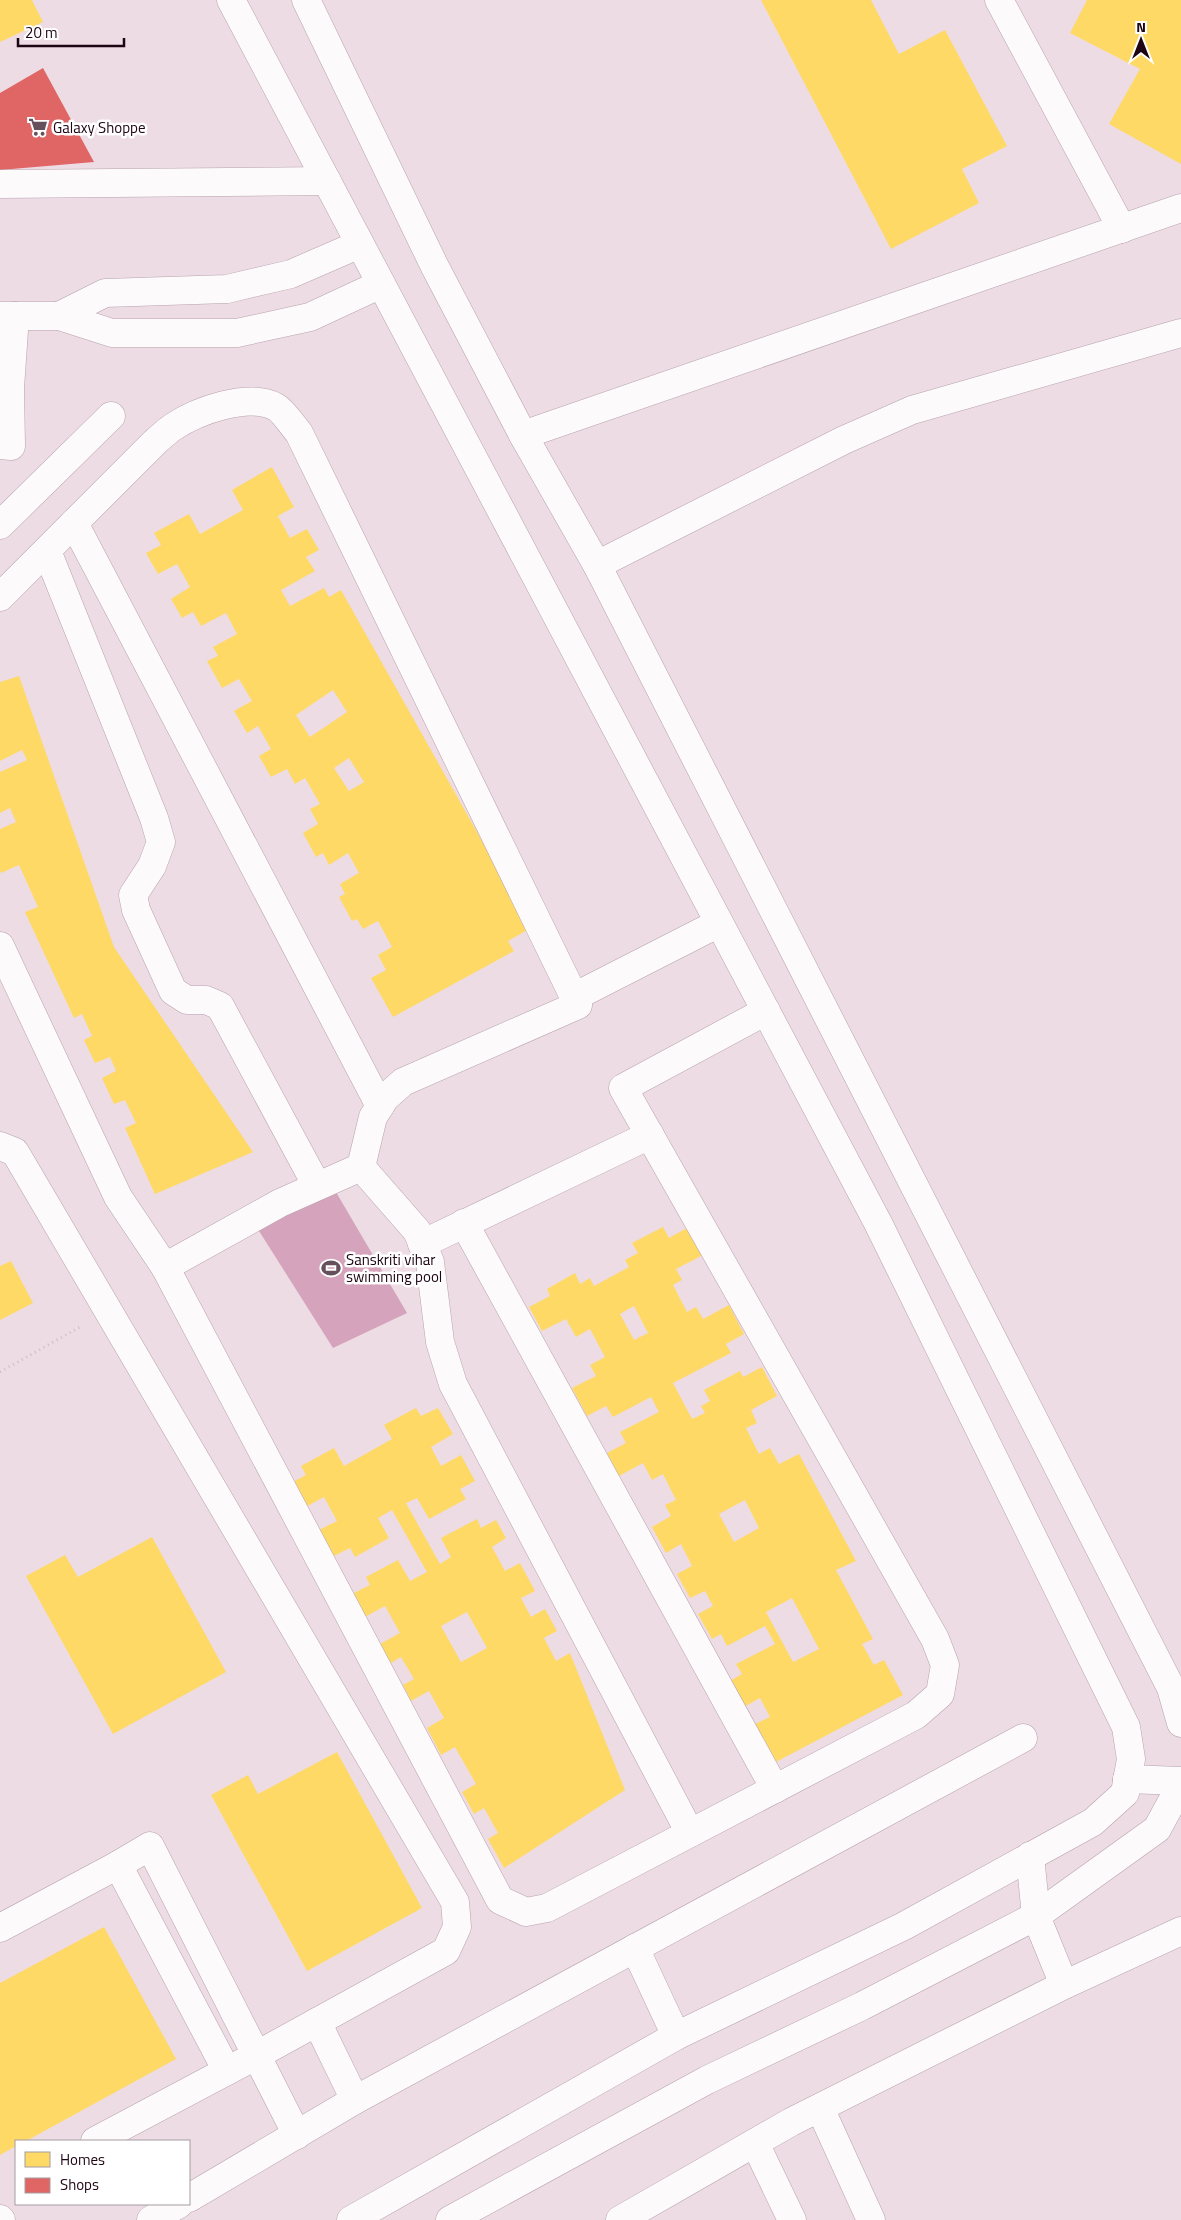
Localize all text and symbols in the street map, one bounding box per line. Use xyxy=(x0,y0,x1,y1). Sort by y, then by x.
scale bar xyxy=(18,15,124,47)
north arrow xyxy=(1116,15,1166,65)
text: N xyxy=(1136,16,1146,37)
text: 20 m xyxy=(25,21,58,44)
supermarket icon: Galaxy Shoppe xyxy=(27,116,49,138)
place label: Galaxy Shoppe xyxy=(53,116,146,139)
place label: Sanskriti vihar swimming pool xyxy=(346,1248,442,1288)
sports icon: Sanskriti vihar swimming pool xyxy=(320,1257,342,1279)
legend xyxy=(15,2140,190,2205)
text: Homes xyxy=(60,2148,105,2171)
text: Shops xyxy=(60,2173,99,2196)

